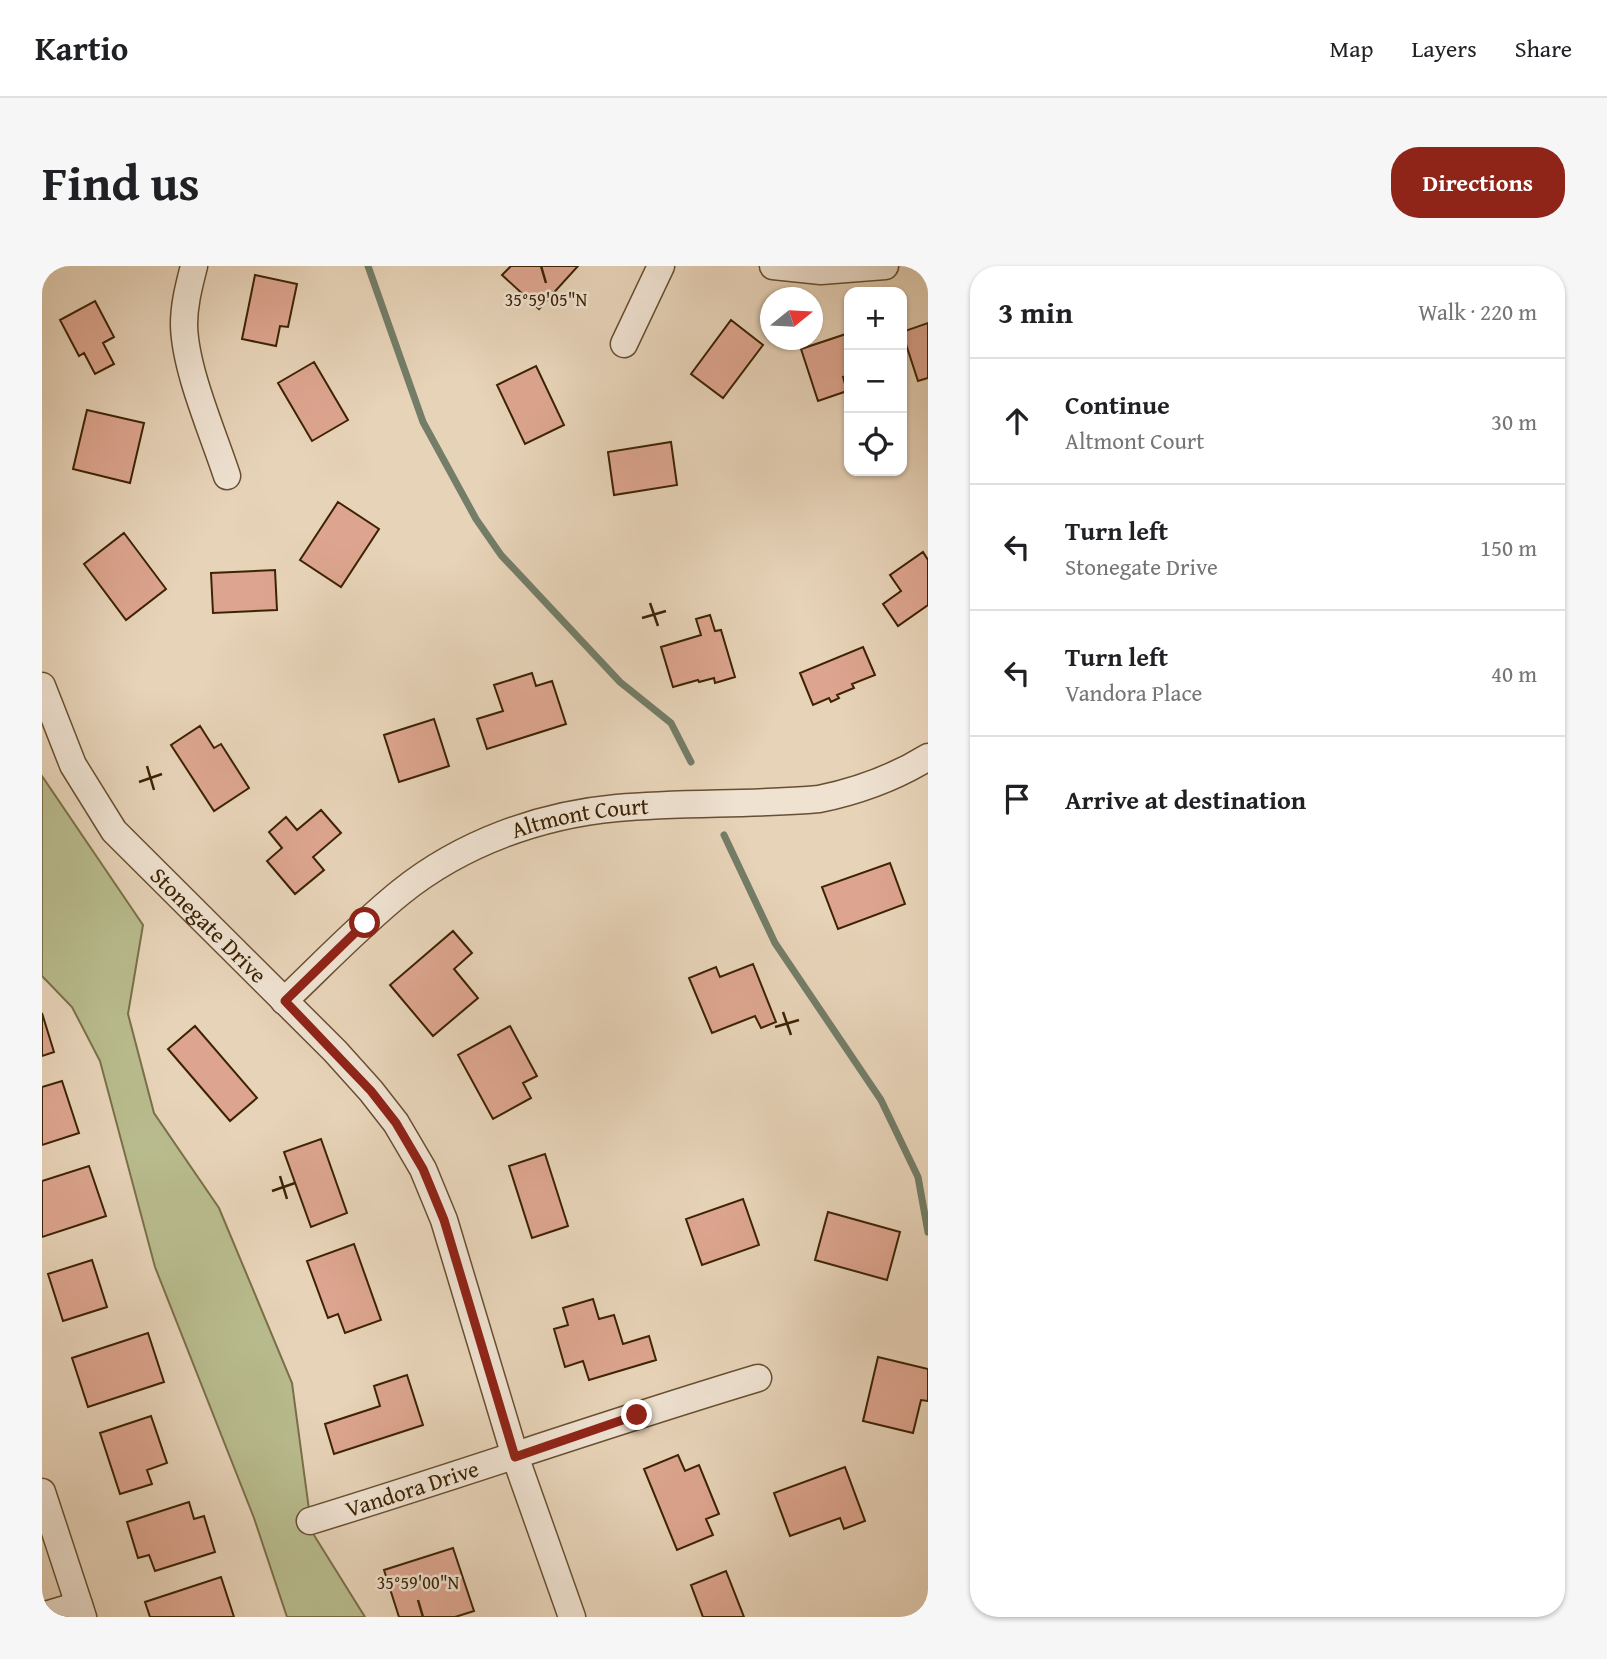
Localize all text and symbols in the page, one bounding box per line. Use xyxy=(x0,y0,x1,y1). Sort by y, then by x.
text: Kartio xyxy=(35,24,128,72)
text: Map xyxy=(1330,31,1373,66)
text: Layers xyxy=(1411,31,1477,66)
text: Share xyxy=(1515,31,1572,66)
text: Find us xyxy=(42,146,200,218)
button: Directions xyxy=(1391,147,1565,218)
text: 35°59'05"N xyxy=(505,286,588,313)
north arrow xyxy=(760,287,823,350)
map controls xyxy=(844,287,907,476)
button: + xyxy=(844,287,907,350)
text: 3 min xyxy=(998,290,1073,334)
text: Walk · 220 m xyxy=(1418,295,1537,328)
button: − xyxy=(844,350,907,413)
text: Continue xyxy=(1065,385,1170,424)
icon: ahead xyxy=(998,402,1036,440)
text: 30 m xyxy=(1491,405,1537,438)
button: locate xyxy=(844,413,907,476)
text: Altmont Court xyxy=(1065,424,1204,457)
text: Turn left xyxy=(1065,511,1168,550)
icon: left xyxy=(998,528,1036,566)
text: 150 m xyxy=(1480,531,1537,564)
text: Stonegate Drive xyxy=(1065,550,1218,583)
text: Turn left xyxy=(1065,637,1168,676)
icon: left xyxy=(998,654,1036,692)
text: 40 m xyxy=(1491,657,1537,690)
text: Vandora Place xyxy=(1065,676,1202,709)
icon: arrive xyxy=(998,780,1036,818)
text: Arrive at destination xyxy=(1065,780,1306,819)
street label: Altmont Court xyxy=(507,789,650,846)
street label: Stonegate Drive xyxy=(143,859,275,990)
route start xyxy=(349,907,380,938)
route end xyxy=(621,1399,652,1430)
street label: Vandora Drive xyxy=(341,1451,483,1525)
text: 35°59'00"N xyxy=(377,1569,460,1596)

